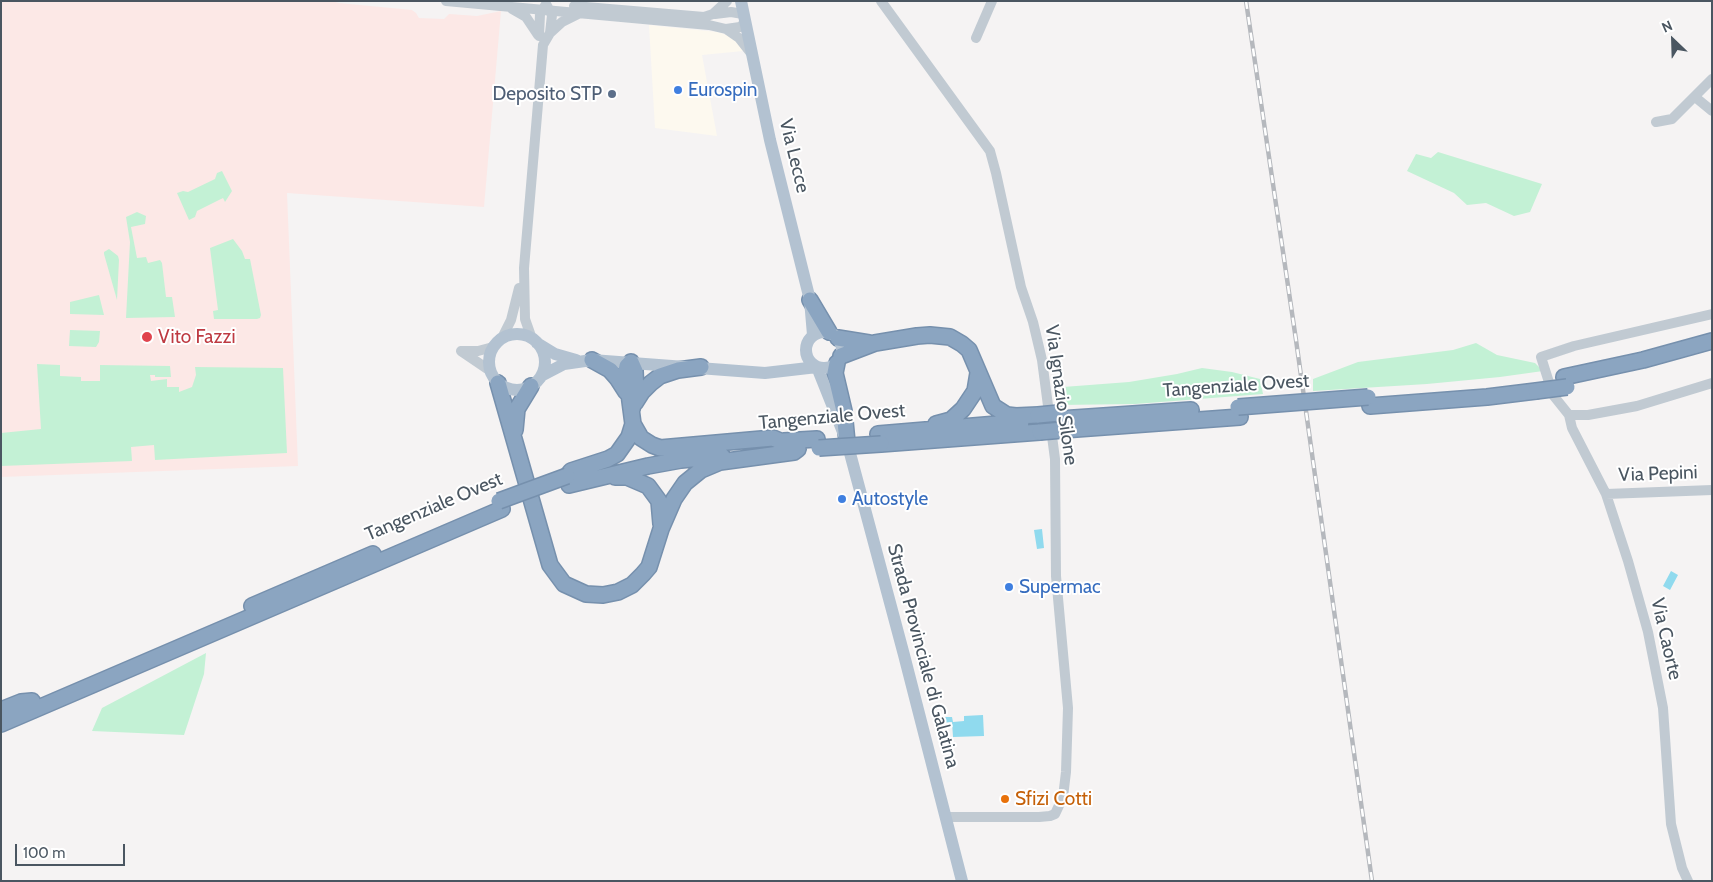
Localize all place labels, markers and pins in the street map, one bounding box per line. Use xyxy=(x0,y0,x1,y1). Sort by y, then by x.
place label: Eurospin xyxy=(688,79,757,101)
place label: Deposito STP xyxy=(493,83,602,105)
marker: Eurospin xyxy=(672,84,684,96)
marker: Deposito STP xyxy=(606,88,618,100)
place label: Vito Fazzi xyxy=(158,326,235,348)
marker: Vito Fazzi xyxy=(140,330,154,344)
place label: Autostyle xyxy=(852,488,928,510)
marker: Autostyle xyxy=(836,493,848,505)
place label: Supermac xyxy=(1019,576,1101,598)
marker: Supermac xyxy=(1003,581,1015,593)
place label: Sfizi Cotti xyxy=(1015,788,1092,810)
marker: Sfizi Cotti xyxy=(999,793,1011,805)

